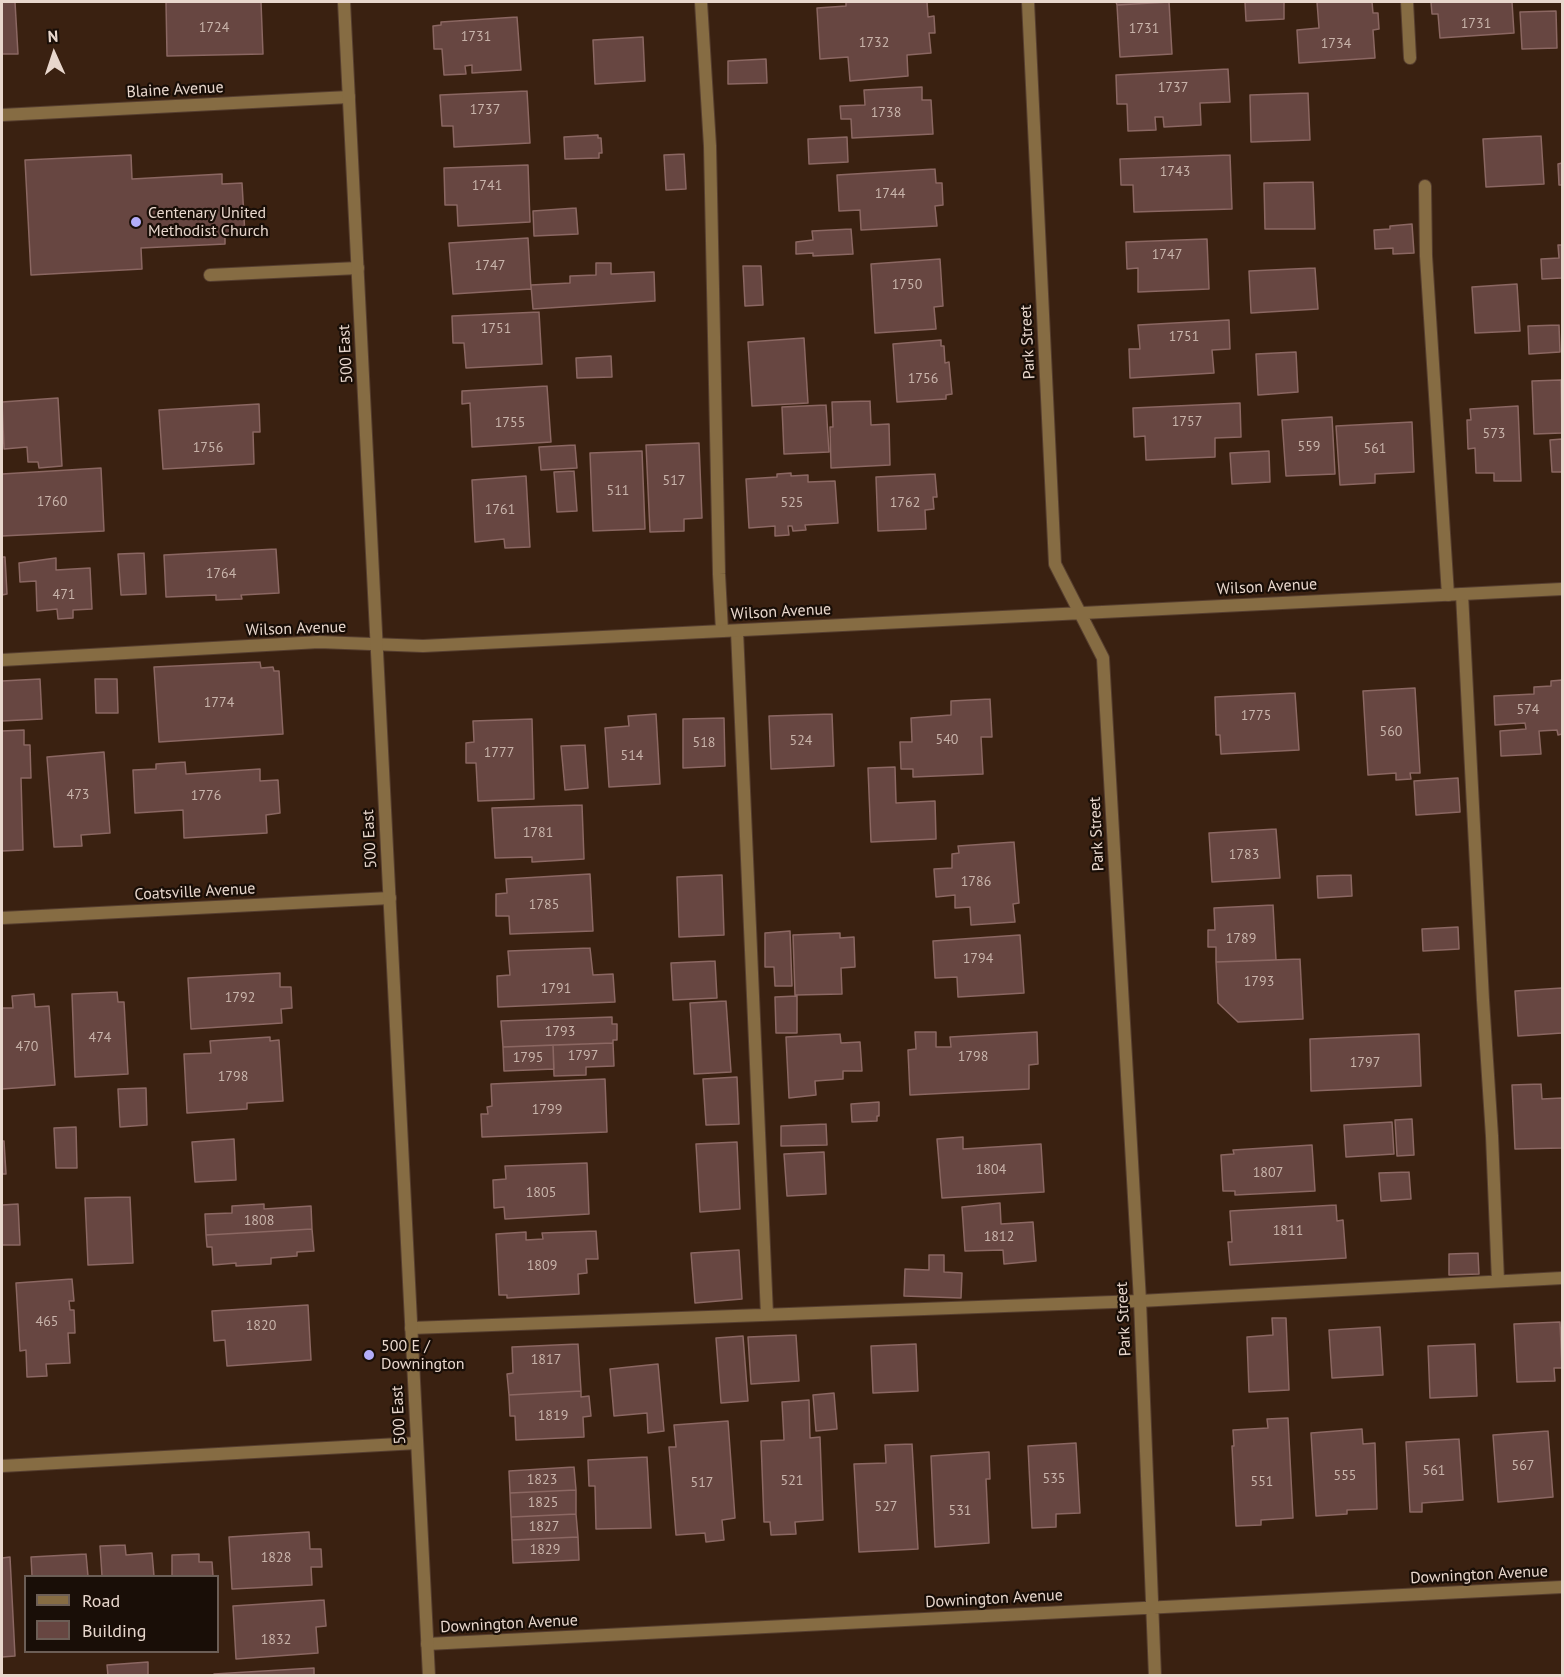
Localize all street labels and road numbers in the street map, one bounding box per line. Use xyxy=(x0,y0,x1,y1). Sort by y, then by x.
street label: Blaine Avenue xyxy=(126,78,224,102)
street label: Park Street xyxy=(1016,304,1040,380)
street label: 500 East xyxy=(335,324,357,384)
street label: Wilson Avenue xyxy=(1216,575,1318,599)
street label: Wilson Avenue xyxy=(730,600,832,624)
street label: Wilson Avenue xyxy=(245,618,347,640)
street label: Park Street xyxy=(1085,796,1109,872)
street label: 500 East xyxy=(359,809,381,869)
street label: Coatsville Avenue xyxy=(134,879,256,905)
street label: Park Street xyxy=(1112,1281,1136,1357)
street label: 500 East xyxy=(388,1385,410,1445)
street label: Downington Avenue xyxy=(1410,1562,1548,1588)
street label: Downington Avenue xyxy=(925,1586,1063,1612)
street label: Downington Avenue xyxy=(440,1611,578,1637)

